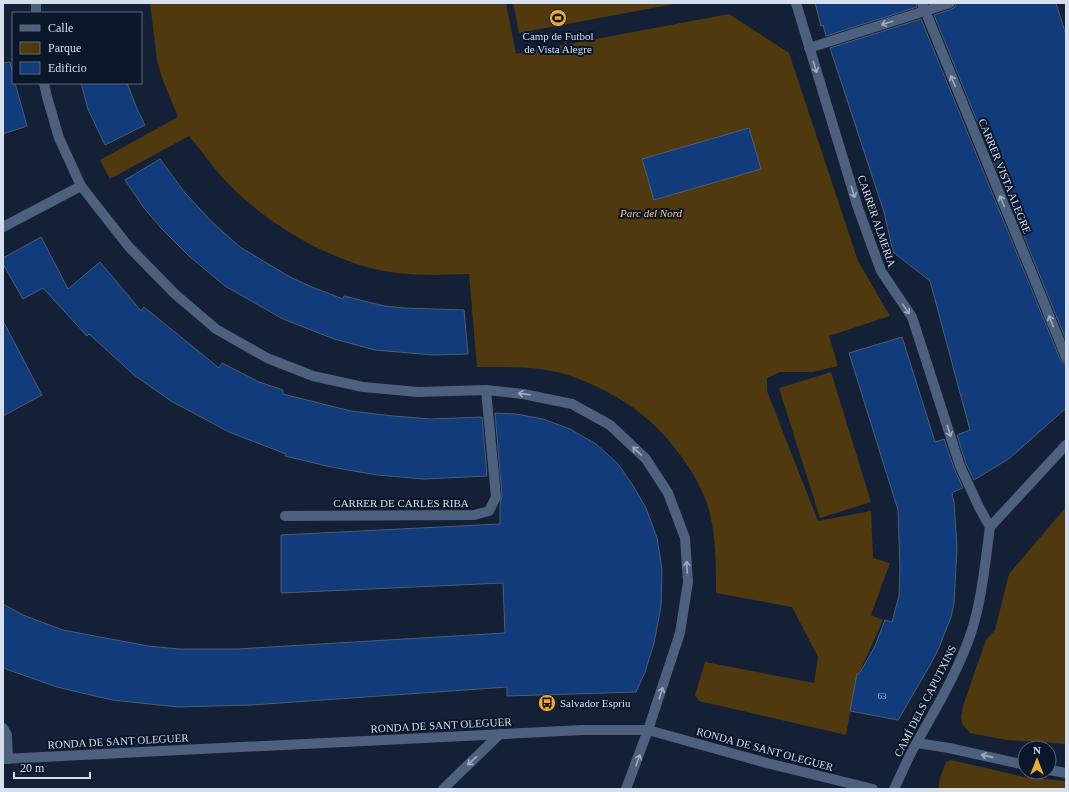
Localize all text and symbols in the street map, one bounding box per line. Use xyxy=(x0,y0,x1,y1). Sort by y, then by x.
sports icon: Camp de Futbol de Vista Alegre xyxy=(548,8,568,28)
legend xyxy=(12,12,142,84)
one-way arrow xyxy=(881,20,894,27)
text: Calle xyxy=(48,21,73,35)
place label: Camp de Futbol de Vista Alegre xyxy=(523,30,593,55)
text: Parque xyxy=(48,41,81,55)
text: Edificio xyxy=(48,61,87,75)
one-way arrow xyxy=(812,61,819,74)
one-way arrow xyxy=(948,75,956,87)
street label: CARRER VISTA ALEGRE xyxy=(976,117,1034,236)
street label: CARRER ALMERIA xyxy=(856,174,898,269)
one-way arrow xyxy=(850,185,857,198)
one-way arrow xyxy=(998,195,1005,207)
park label: Parc del Nord xyxy=(619,207,683,219)
one-way arrow xyxy=(902,303,910,314)
one-way arrow xyxy=(1047,316,1055,328)
one-way arrow xyxy=(517,390,530,398)
one-way arrow xyxy=(946,425,953,438)
one-way arrow xyxy=(632,446,642,455)
street label: CARRER DE CARLES RIBA xyxy=(333,497,469,509)
one-way arrow xyxy=(683,561,690,574)
street label: CAMÍ DELS CAPUTXINS xyxy=(892,643,958,759)
one-way arrow xyxy=(657,688,665,700)
house number: 63 xyxy=(878,691,887,701)
bus stop icon: Salvador Espriu xyxy=(537,693,557,713)
place label: Salvador Espriu xyxy=(560,697,631,709)
street label: RONDA DE SANT OLEGUER xyxy=(370,715,513,735)
street label: RONDA DE SANT OLEGUER xyxy=(695,725,835,773)
street label: RONDA DE SANT OLEGUER xyxy=(47,731,190,751)
north arrow xyxy=(1017,740,1057,780)
text: N xyxy=(1033,744,1041,756)
one-way arrow xyxy=(981,752,994,760)
scale bar xyxy=(14,754,90,780)
one-way arrow xyxy=(634,754,642,766)
one-way arrow xyxy=(467,756,477,766)
text: 20 m xyxy=(20,761,45,775)

